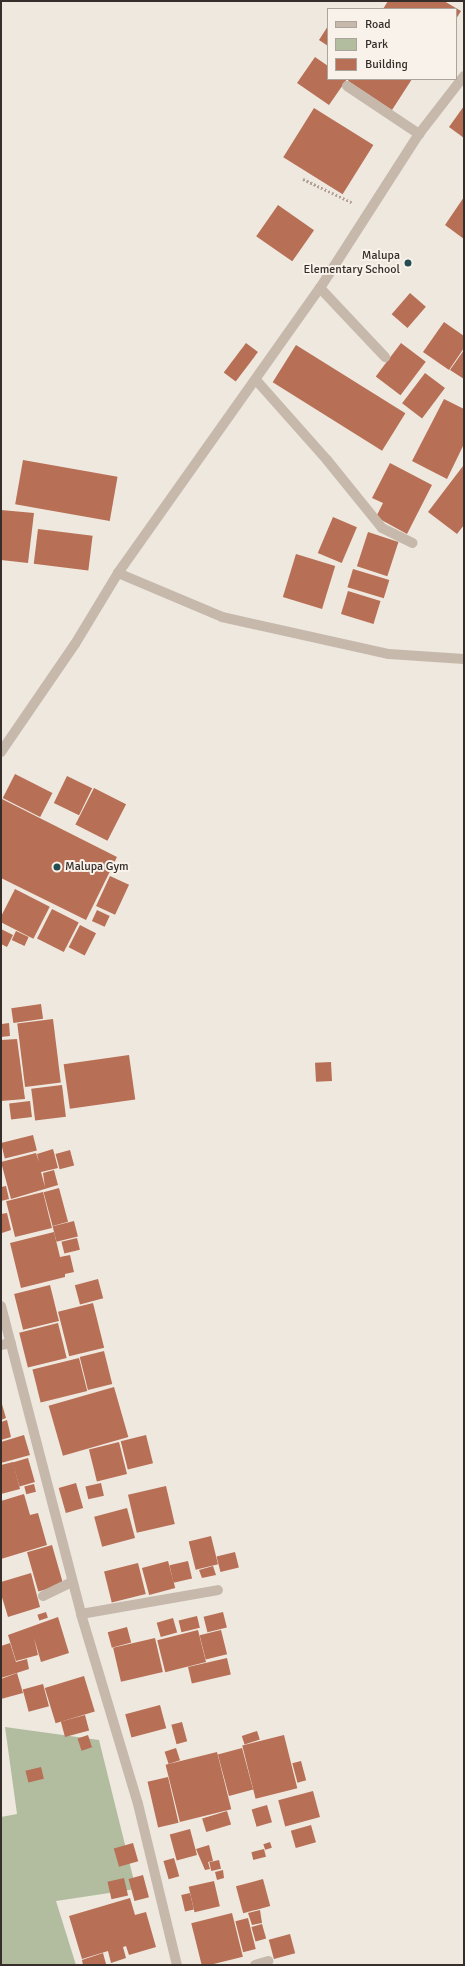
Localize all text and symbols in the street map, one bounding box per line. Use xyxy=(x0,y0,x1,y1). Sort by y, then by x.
legend xyxy=(327,8,457,80)
text: Road xyxy=(365,17,391,32)
text: Park xyxy=(365,37,388,52)
text: Building xyxy=(365,57,408,72)
place label: Malupa Elementary School xyxy=(304,249,400,277)
marker: Malupa Elementary School xyxy=(403,258,413,268)
place label: Malupa Gym xyxy=(65,860,129,874)
marker: Malupa Gym xyxy=(52,862,62,872)

